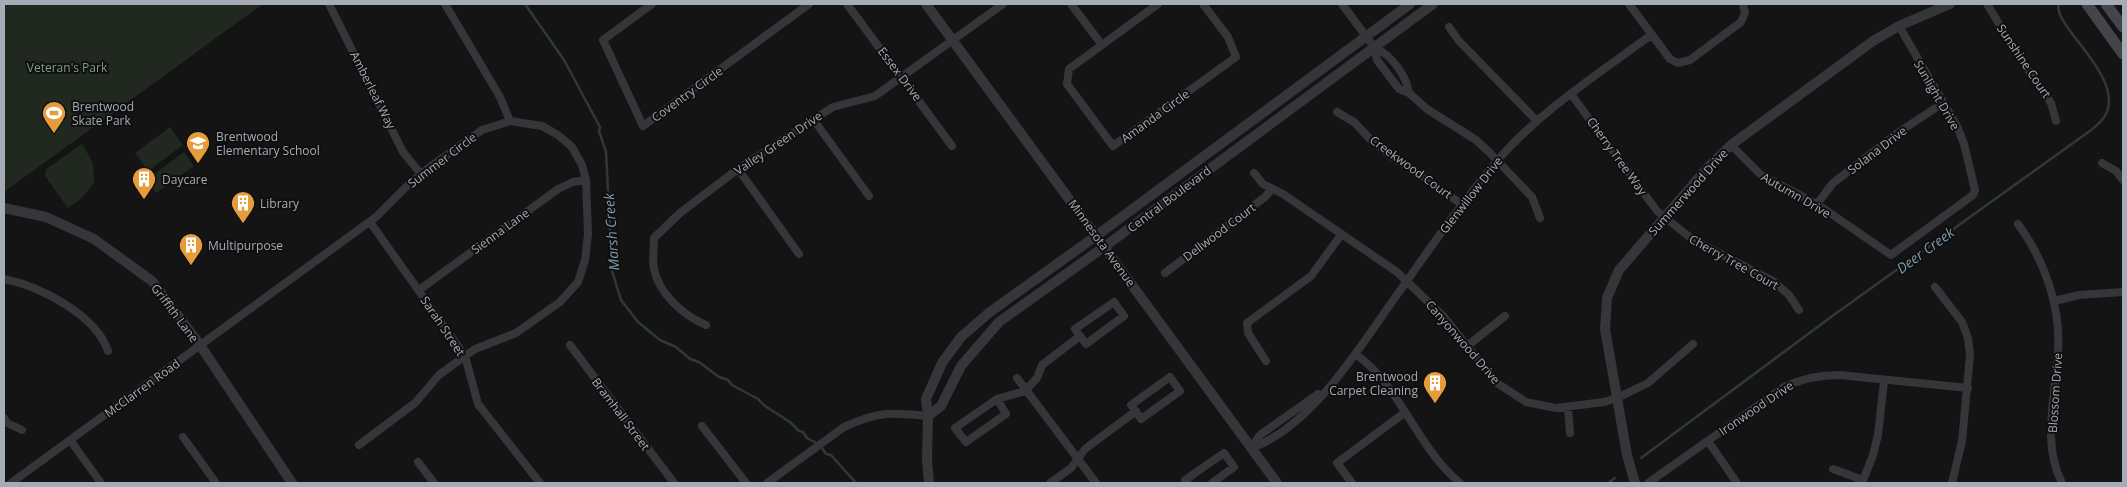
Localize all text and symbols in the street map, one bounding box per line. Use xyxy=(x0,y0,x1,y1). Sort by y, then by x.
street label: Sunshine Court xyxy=(1993,21,2055,101)
street label: Essex Drive xyxy=(874,43,926,105)
street label: Amberleaf Way xyxy=(346,48,400,133)
street label: Sunlight Drive xyxy=(1910,57,1964,133)
park label: Veteran's Park xyxy=(27,59,108,76)
street label: Coventry Circle xyxy=(648,62,726,126)
street label: Amanda Circle xyxy=(1117,85,1193,147)
place label: Brentwood Skate Park xyxy=(72,98,134,129)
sports icon: Brentwood Skate Park xyxy=(41,100,67,134)
street label: Valley Green Drive xyxy=(731,107,826,179)
street label: Cherry Tree Way xyxy=(1583,114,1652,199)
street label: Solana Drive xyxy=(1844,122,1910,178)
place label: Brentwood Elementary School xyxy=(216,128,320,159)
street label: Summer Circle xyxy=(404,128,480,191)
school or university icon: Brentwood Elementary School xyxy=(185,130,211,164)
street label: Creekwood Court xyxy=(1366,131,1456,203)
street label: Summerwood Drive xyxy=(1644,145,1732,239)
street label: Glenwillow Drive xyxy=(1436,153,1507,237)
street label: Central Boulevard xyxy=(1124,162,1214,236)
building icon: Daycare xyxy=(131,166,157,200)
street label: Autumn Drive xyxy=(1758,168,1834,222)
place label: Daycare xyxy=(162,171,208,188)
building icon: Library xyxy=(230,190,256,224)
water label: Marsh Creek xyxy=(599,192,623,271)
place label: Library xyxy=(260,195,300,212)
street label: Minnesota Avenue xyxy=(1065,196,1140,290)
street label: Dellwood Court xyxy=(1179,199,1259,265)
street label: Sienna Lane xyxy=(468,204,533,258)
water label: Deer Creek xyxy=(1892,222,1959,277)
street label: Cherry Tree Court xyxy=(1686,230,1782,294)
building icon: Multipurpose xyxy=(178,232,204,266)
place label: Multipurpose xyxy=(208,237,283,254)
street label: Griffith Lane xyxy=(147,280,203,346)
street label: Sarah Street xyxy=(417,293,469,359)
street label: Canyonwood Drive xyxy=(1422,297,1504,388)
street label: Blossom Drive xyxy=(2044,352,2066,434)
street label: McClarren Road xyxy=(101,355,183,421)
place label: Brentwood Carpet Cleaning xyxy=(1329,368,1418,399)
building icon: Brentwood Carpet Cleaning xyxy=(1422,370,1448,404)
street label: Bramhall Street xyxy=(588,374,654,454)
street label: Ironwood Drive xyxy=(1715,377,1797,439)

